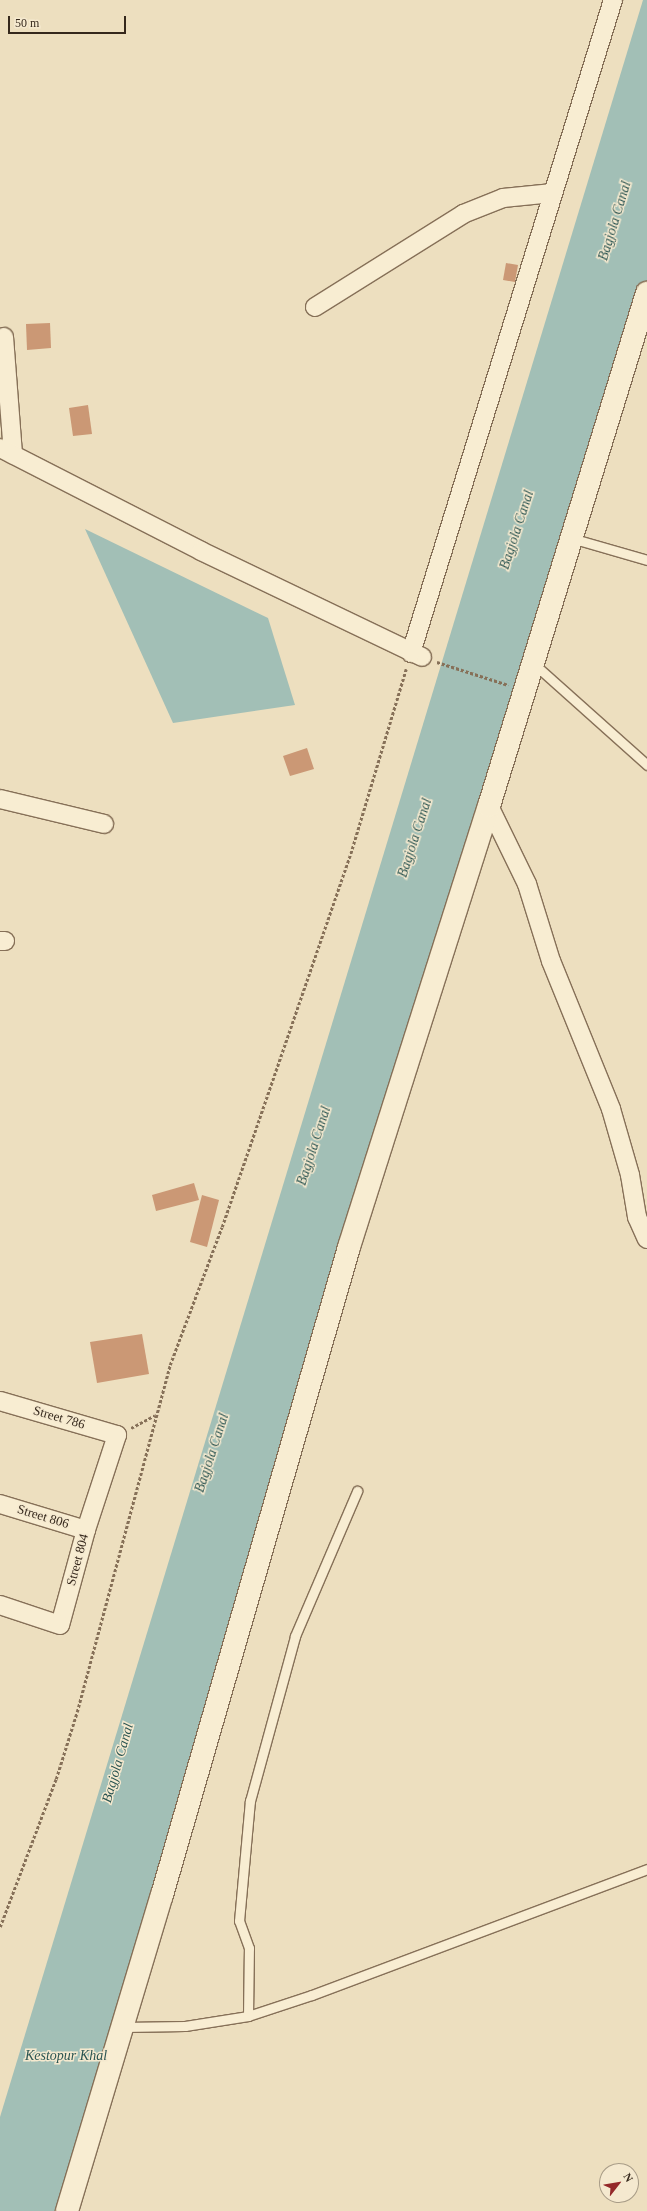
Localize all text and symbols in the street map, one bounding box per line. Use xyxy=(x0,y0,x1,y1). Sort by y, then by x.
scale bar xyxy=(10,8,128,34)
text: 50 m xyxy=(15,16,39,30)
water label: Bagjola Canal xyxy=(595,179,635,263)
water label: Bagjola Canal xyxy=(496,488,538,572)
water label: Bagjola Canal xyxy=(394,796,436,880)
water label: Bagjola Canal xyxy=(293,1104,335,1188)
street label: Street 786 xyxy=(31,1403,87,1433)
water label: Bagjola Canal xyxy=(191,1411,233,1495)
street label: Street 806 xyxy=(15,1502,71,1532)
street label: Street 804 xyxy=(64,1532,92,1588)
water label: Bagjola Canal xyxy=(99,1721,137,1805)
water label: Kestopur Khal xyxy=(25,2048,107,2064)
north arrow xyxy=(599,2163,639,2203)
text: N xyxy=(621,2171,636,2184)

